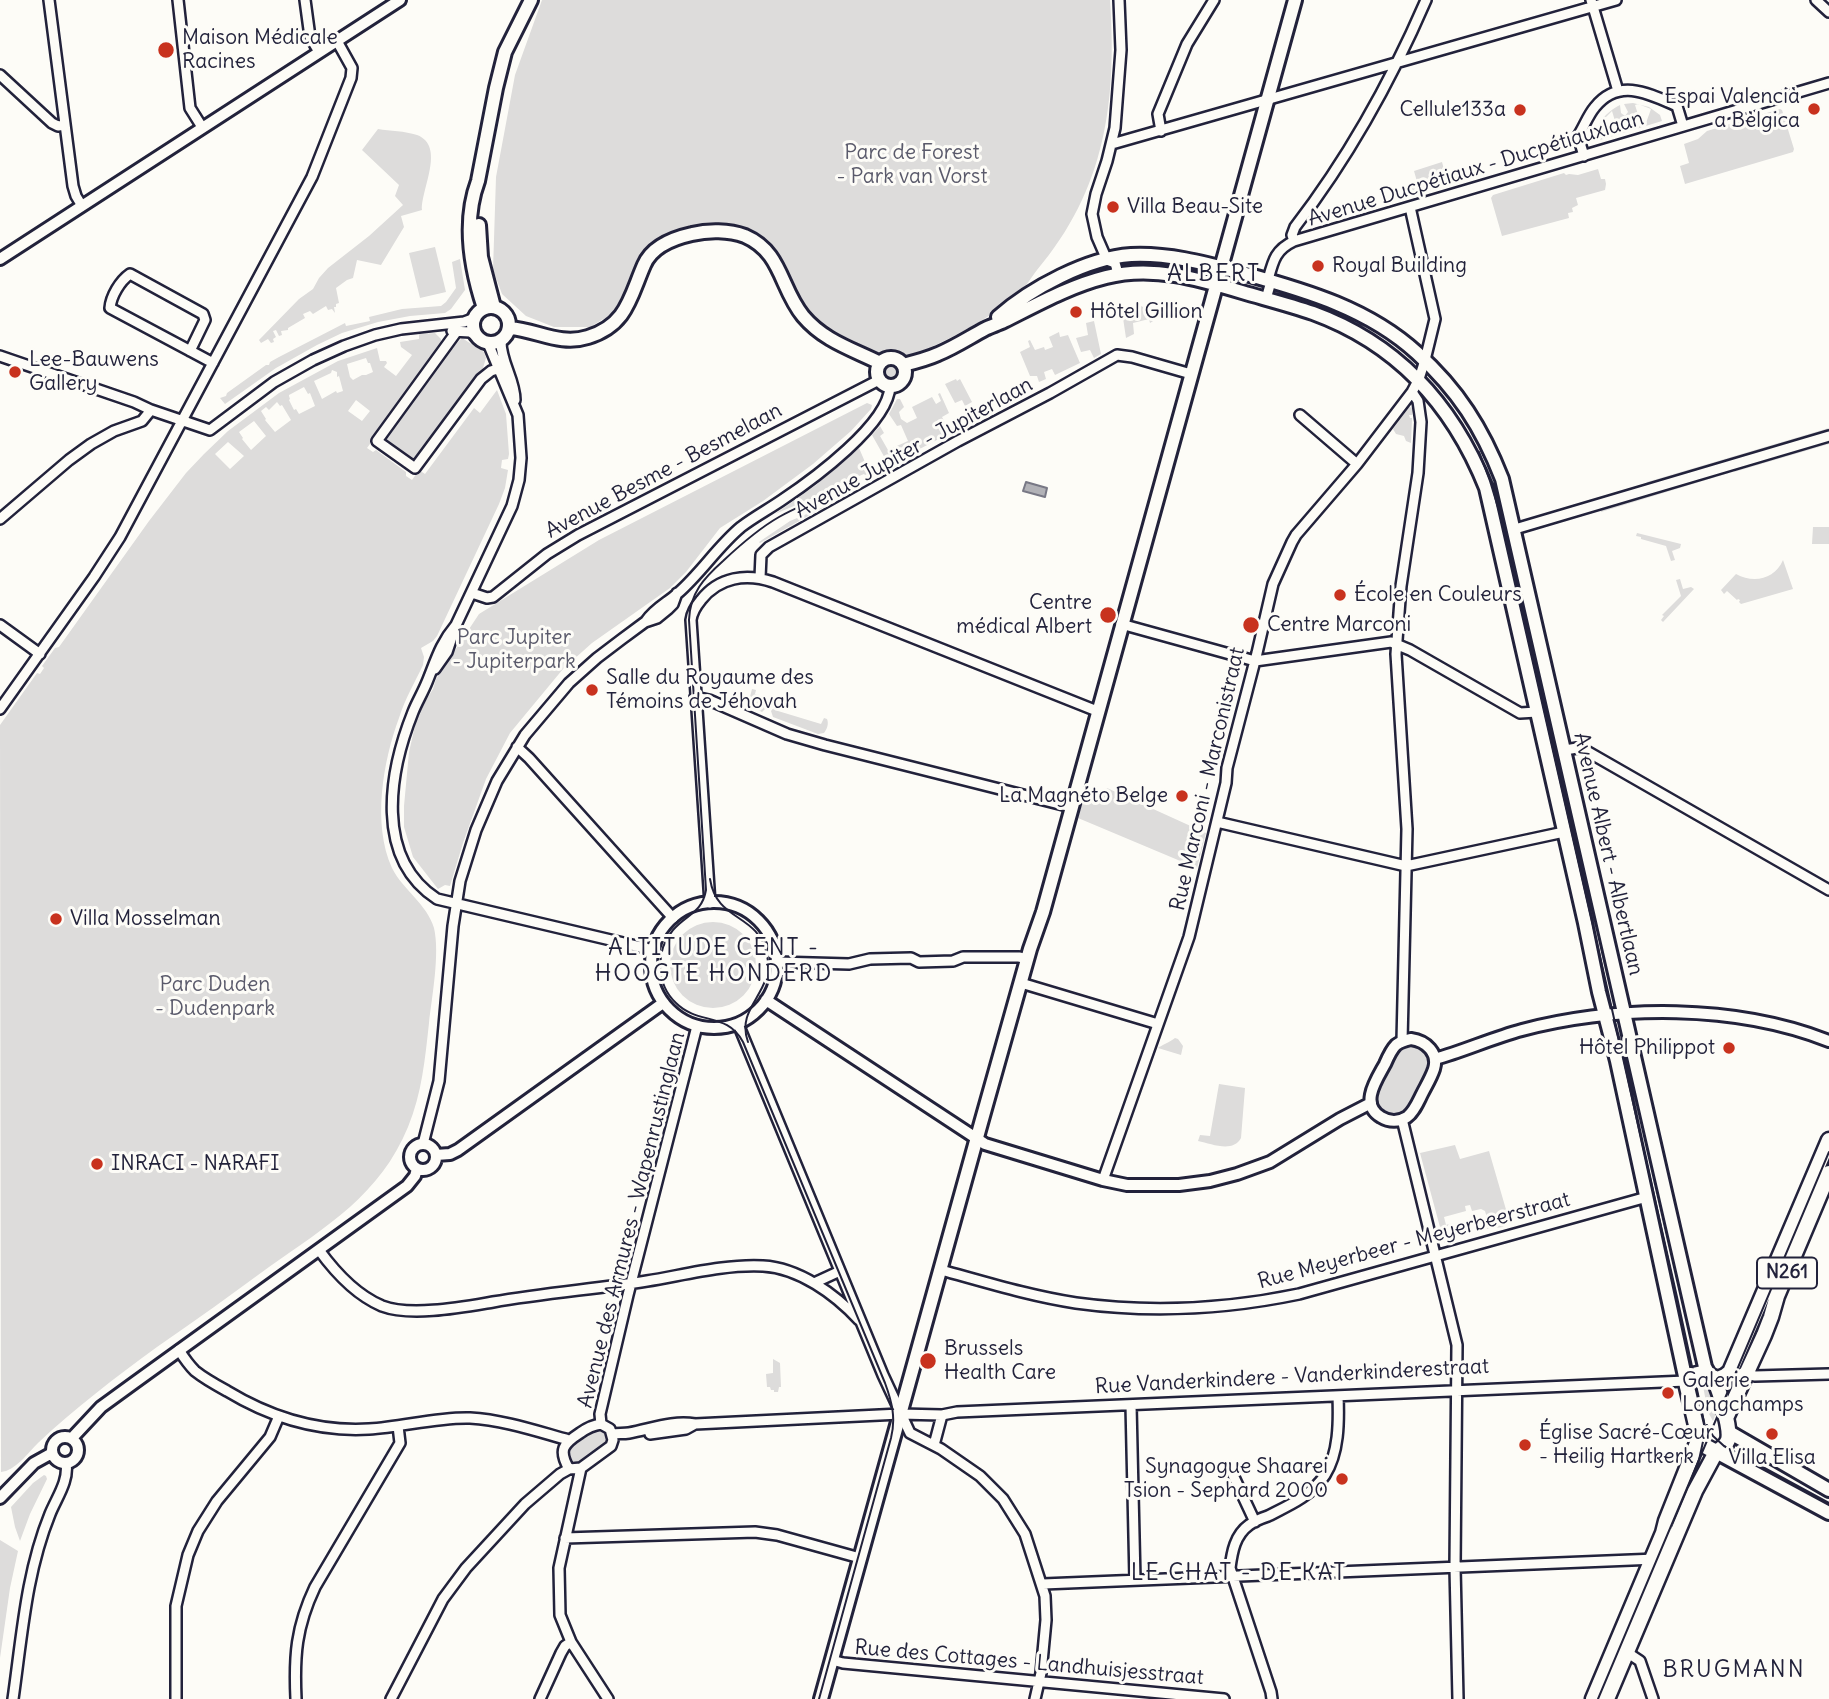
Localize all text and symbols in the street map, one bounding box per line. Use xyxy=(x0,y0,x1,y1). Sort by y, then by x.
place label: Maison Médicale Racines xyxy=(182,25,338,75)
marker: Maison Médicale Racines xyxy=(156,40,176,60)
place label: Espai Valencià a Bèlgica xyxy=(1665,84,1800,134)
place label: Cellule133a xyxy=(1400,97,1506,123)
marker: Espai Valencià a Bèlgica xyxy=(1806,101,1822,117)
marker: Cellule133a xyxy=(1512,102,1528,118)
street label: Avenue Ducpétiaux - Ducpétiauxlaan xyxy=(1305,106,1647,232)
park label: Parc de Forest - Park van Vorst xyxy=(837,140,987,190)
place label: Villa Beau-Site xyxy=(1127,194,1263,220)
marker: Villa Beau-Site xyxy=(1105,199,1121,215)
place label: Royal Building xyxy=(1332,253,1467,279)
marker: Royal Building xyxy=(1310,258,1326,274)
district label: ALBERT xyxy=(1168,260,1260,288)
place label: Hôtel Gillion xyxy=(1090,299,1203,325)
marker: Hôtel Gillion xyxy=(1068,304,1084,320)
place label: Lee-Bauwens Gallery xyxy=(29,347,159,397)
marker: Lee-Bauwens Gallery xyxy=(7,364,23,380)
street label: Avenue Jupiter - Jupiterlaan xyxy=(791,372,1037,524)
street label: Avenue Besme - Besmelaan xyxy=(542,398,786,544)
place label: École en Couleurs xyxy=(1354,582,1522,608)
marker: École en Couleurs xyxy=(1332,587,1348,603)
place label: Centre médical Albert xyxy=(956,590,1092,640)
marker: Centre médical Albert xyxy=(1098,605,1118,625)
place label: Centre Marconi xyxy=(1267,612,1411,638)
marker: Centre Marconi xyxy=(1241,615,1261,635)
park label: Parc Jupiter - Jupiterpark xyxy=(452,625,576,675)
street label: Rue Marconi - Marconistraat xyxy=(1165,645,1251,913)
place label: Salle du Royaume des Témoins de Jéhovah xyxy=(606,665,814,715)
marker: Salle du Royaume des Témoins de Jéhovah xyxy=(584,682,600,698)
street label: Avenue Albert - Albertlaan xyxy=(1568,730,1648,978)
place label: La Magnéto Belge xyxy=(999,783,1168,809)
marker: La Magnéto Belge xyxy=(1174,788,1190,804)
place label: Villa Mosselman xyxy=(70,906,221,932)
marker: Villa Mosselman xyxy=(48,911,64,927)
district label: ALTITUDE CENT - HOOGTE HONDERD xyxy=(596,934,832,988)
park label: Parc Duden - Dudenpark xyxy=(155,972,275,1022)
street label: Avenue des Armures - Wapenrustinglaan xyxy=(573,1029,691,1411)
place label: Hôtel Philippot xyxy=(1579,1035,1715,1061)
marker: Hôtel Philippot xyxy=(1721,1040,1737,1056)
place label: INRACI - NARAFI xyxy=(111,1151,279,1177)
marker: INRACI - NARAFI xyxy=(89,1156,105,1172)
street label: Rue Meyerbeer - Meyerbeerstraat xyxy=(1255,1187,1573,1295)
road number: N261 xyxy=(1757,1258,1817,1288)
place label: Brussels Health Care xyxy=(944,1336,1056,1386)
marker: Brussels Health Care xyxy=(918,1351,938,1371)
street label: Rue Vanderkindere - Vanderkinderestraat xyxy=(1094,1354,1490,1400)
place label: Galerie Longchamps xyxy=(1682,1368,1804,1418)
marker: Galerie Longchamps xyxy=(1660,1385,1676,1401)
place label: Église Sacré-Cœur - Heilig Hartkerk xyxy=(1539,1420,1714,1470)
marker: Villa Elisa xyxy=(1764,1426,1780,1442)
marker: Église Sacré-Cœur - Heilig Hartkerk xyxy=(1517,1437,1533,1453)
place label: Villa Elisa xyxy=(1728,1445,1816,1471)
place label: Synagogue Shaarei Tsion - Sephard 2000 xyxy=(1124,1454,1328,1504)
marker: Synagogue Shaarei Tsion - Sephard 2000 xyxy=(1334,1471,1350,1487)
district label: LE CHAT - DE KAT xyxy=(1133,1559,1345,1587)
street label: Rue des Cottages - Landhuisjesstraat xyxy=(853,1635,1205,1691)
district label: BRUGMANN xyxy=(1663,1656,1805,1684)

